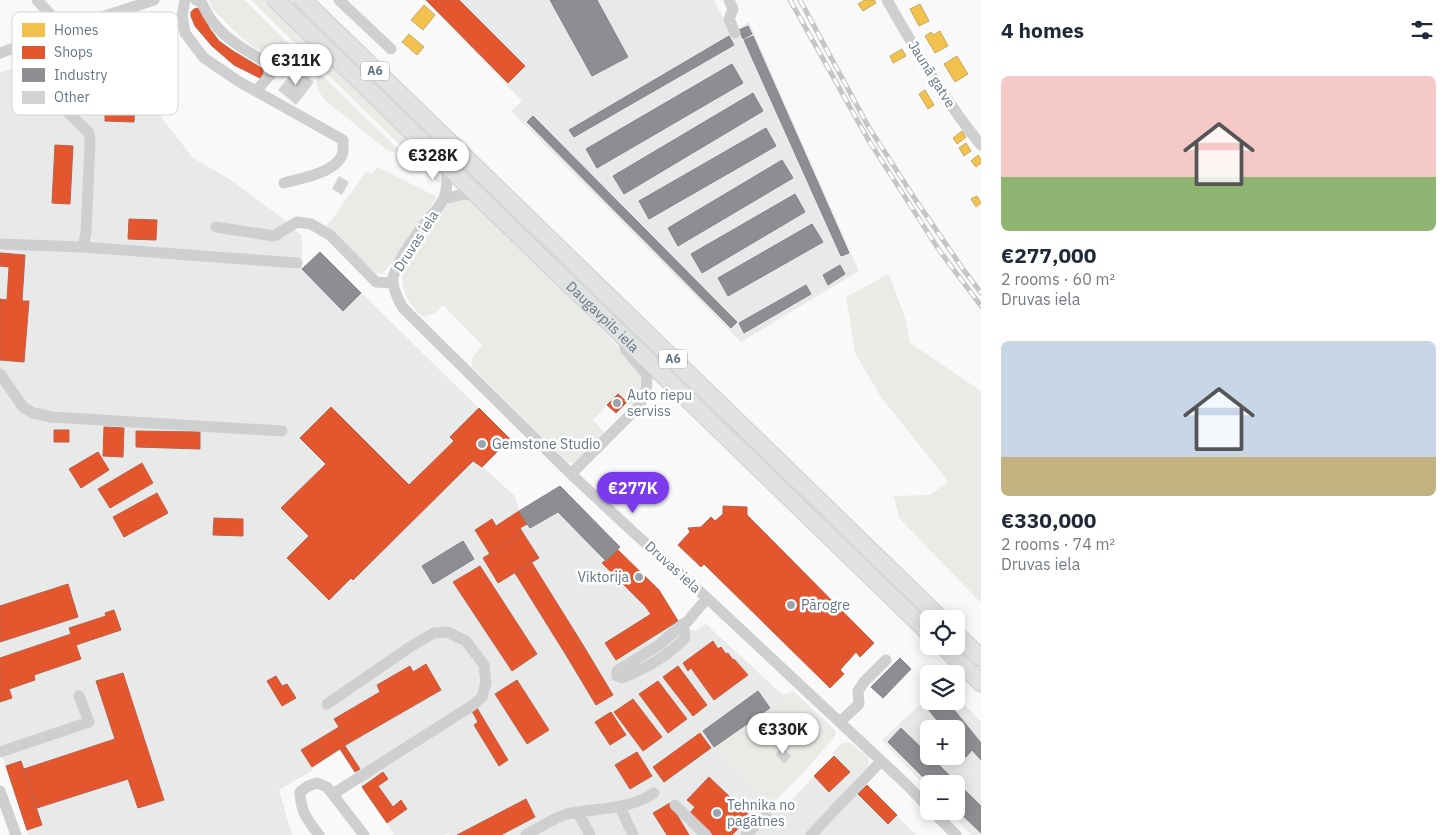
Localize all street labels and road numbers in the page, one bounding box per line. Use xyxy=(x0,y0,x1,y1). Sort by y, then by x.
street label: Jaunā gatve xyxy=(904,37,960,111)
road number: A6 xyxy=(361,61,389,80)
street label: Druvas iela xyxy=(390,207,443,275)
street label: Daugavpils iela xyxy=(562,277,643,356)
road number: A6 xyxy=(659,349,687,368)
street label: Druvas iela xyxy=(641,537,705,597)

